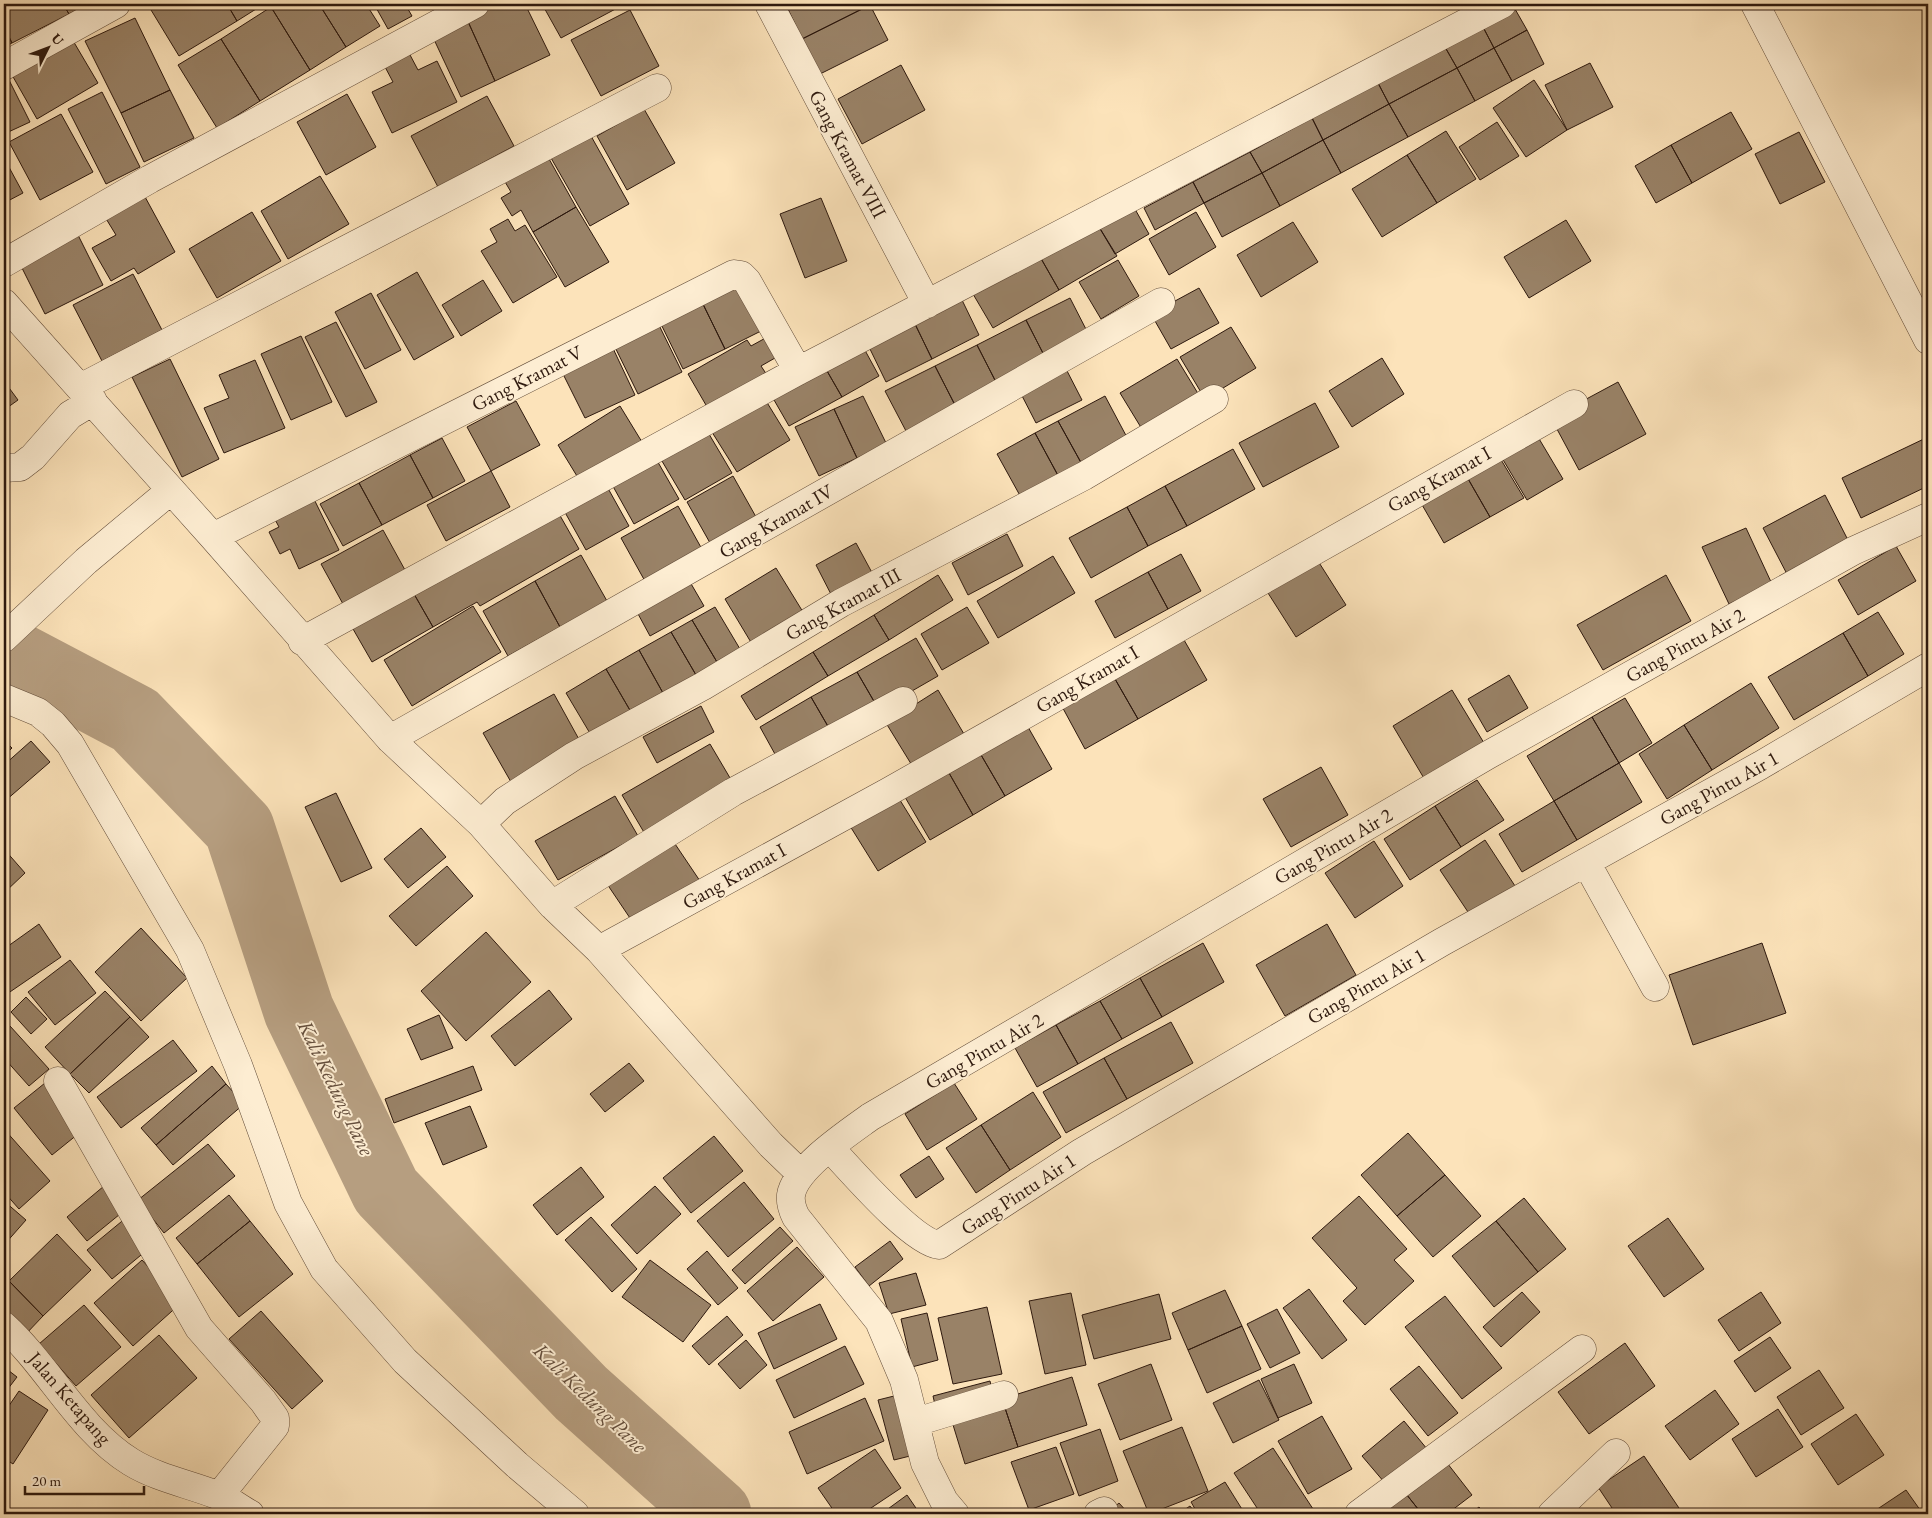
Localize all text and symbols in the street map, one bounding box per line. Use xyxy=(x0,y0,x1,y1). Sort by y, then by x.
north arrow xyxy=(22,22,72,72)
text: U xyxy=(47,29,68,50)
street label: Gang Kramat VIII xyxy=(803,85,893,223)
street label: Gang Kramat V xyxy=(467,339,587,417)
street label: Gang Kramat I xyxy=(1383,440,1496,518)
street label: Gang Kramat IV xyxy=(714,477,838,564)
street label: Gang Kramat III xyxy=(781,561,906,646)
street label: Gang Pintu Air 2 xyxy=(1621,601,1749,688)
street label: Gang Kramat I xyxy=(1031,639,1143,719)
street label: Gang Pintu Air 1 xyxy=(1655,745,1783,831)
street label: Gang Pintu Air 2 xyxy=(1269,802,1397,890)
street label: Gang Kramat I xyxy=(678,837,791,915)
street label: Gang Pintu Air 1 xyxy=(1302,942,1430,1030)
street label: Gang Pintu Air 2 xyxy=(920,1007,1048,1095)
water label: Kali Kedung Pane xyxy=(292,1015,381,1161)
street label: Gang Pintu Air 1 xyxy=(955,1147,1081,1241)
water label: Kali Kedung Pane xyxy=(527,1336,653,1459)
street label: Jalan Ketapang xyxy=(21,1345,118,1450)
scale bar xyxy=(25,1463,144,1495)
text: 20 m xyxy=(32,1471,61,1490)

